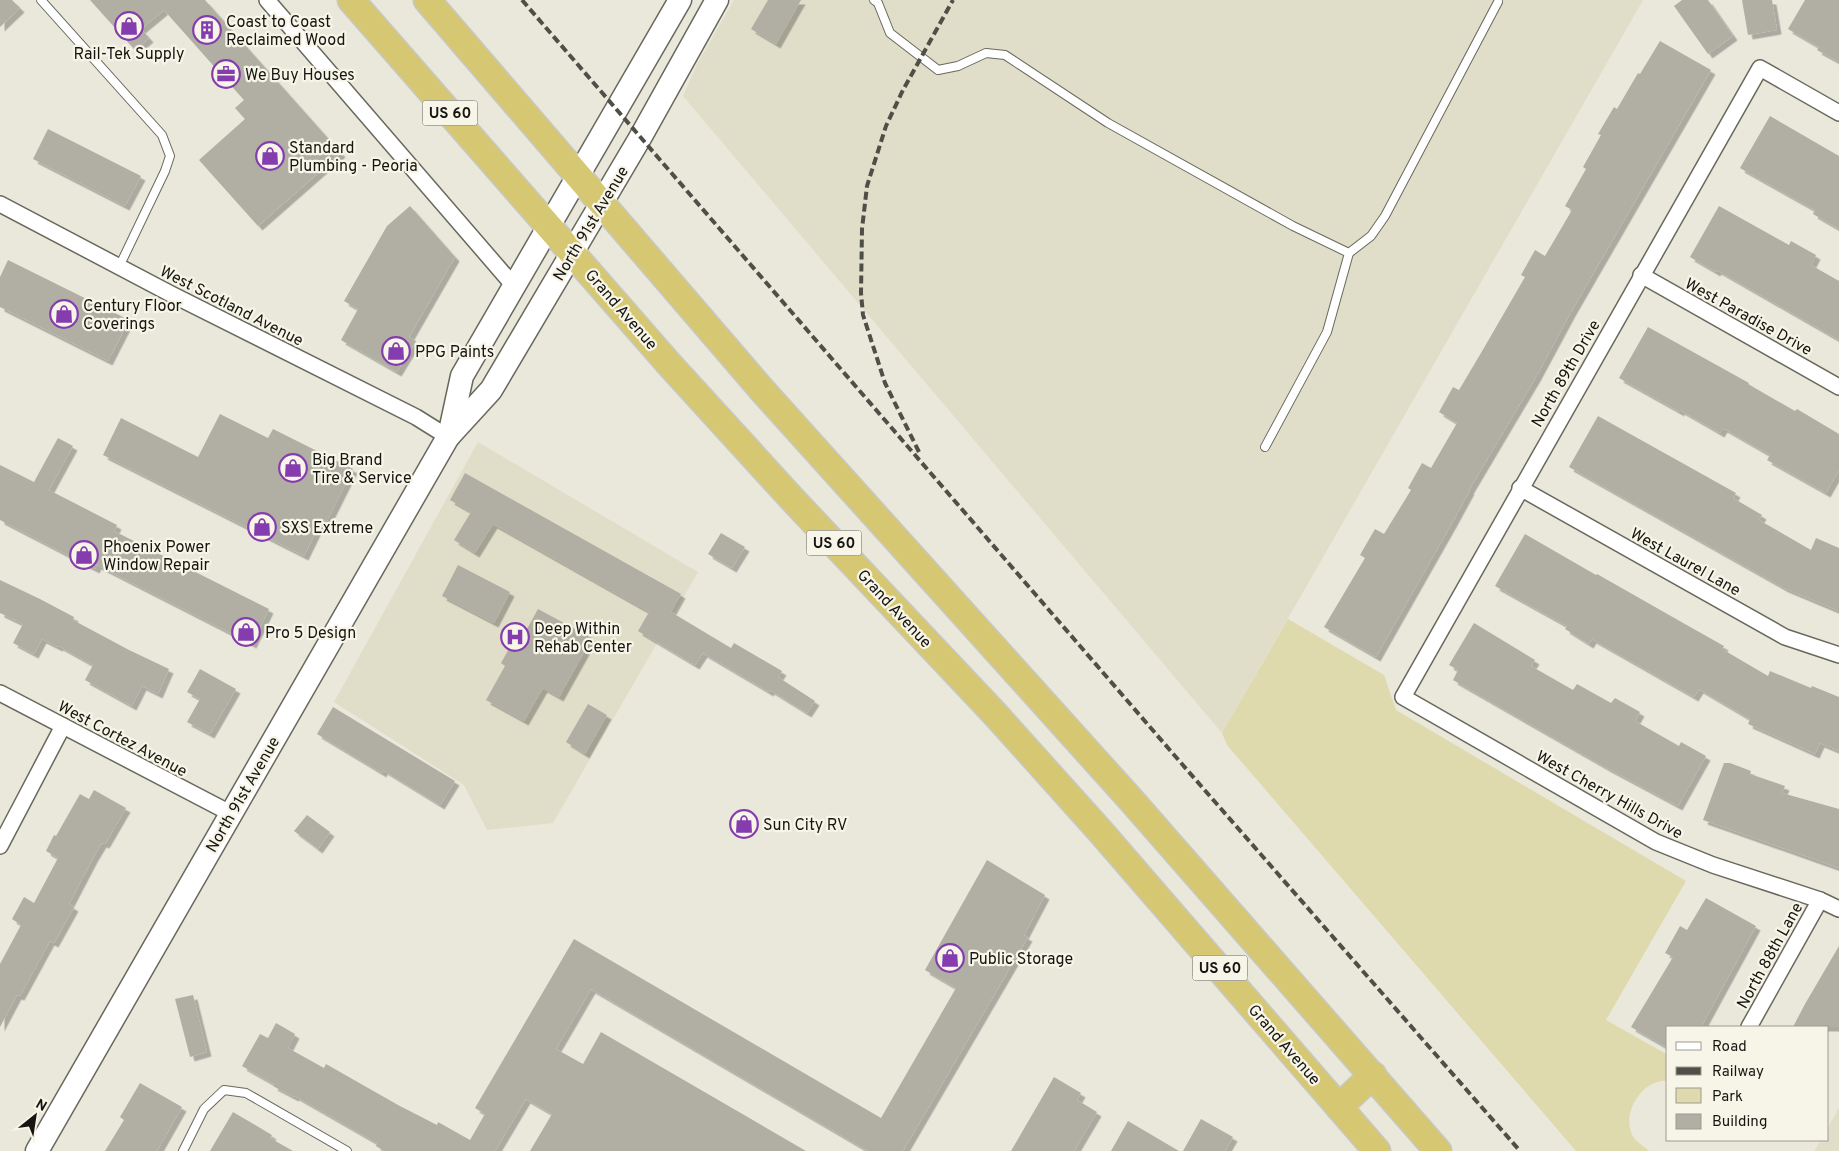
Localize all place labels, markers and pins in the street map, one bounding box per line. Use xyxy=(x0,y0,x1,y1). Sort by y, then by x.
shop icon: Rail-Tek Supply xyxy=(114,11,144,41)
place label: Coast to Coast Reclaimed Wood xyxy=(226,13,345,51)
building icon: Coast to Coast Reclaimed Wood xyxy=(192,15,222,45)
place label: Rail-Tek Supply xyxy=(74,45,184,65)
office icon: We Buy Houses xyxy=(211,59,241,89)
place label: We Buy Houses xyxy=(245,66,355,86)
place label: Standard Plumbing - Peoria xyxy=(289,139,418,177)
shop icon: Standard Plumbing - Peoria xyxy=(255,141,285,171)
place label: Century Floor Coverings xyxy=(83,297,182,335)
shop icon: Century Floor Coverings xyxy=(49,299,79,329)
shop icon: PPG Paints xyxy=(381,336,411,366)
place label: PPG Paints xyxy=(415,343,494,363)
place label: Big Brand Tire & Service xyxy=(312,451,412,489)
shop icon: Big Brand Tire & Service xyxy=(278,453,308,483)
shop icon: SXS Extreme xyxy=(247,512,277,542)
place label: SXS Extreme xyxy=(281,519,373,539)
place label: Phoenix Power Window Repair xyxy=(103,538,211,576)
shop icon: Phoenix Power Window Repair xyxy=(69,540,99,570)
shop icon: Pro 5 Design xyxy=(231,617,261,647)
place label: Deep Within Rehab Center xyxy=(534,620,632,658)
hospital icon: Deep Within Rehab Center xyxy=(500,622,530,652)
place label: Pro 5 Design xyxy=(265,624,356,644)
shop icon: Sun City RV xyxy=(729,809,759,839)
place label: Sun City RV xyxy=(763,816,848,836)
shop icon: Public Storage xyxy=(935,943,965,973)
place label: Public Storage xyxy=(969,950,1073,970)

